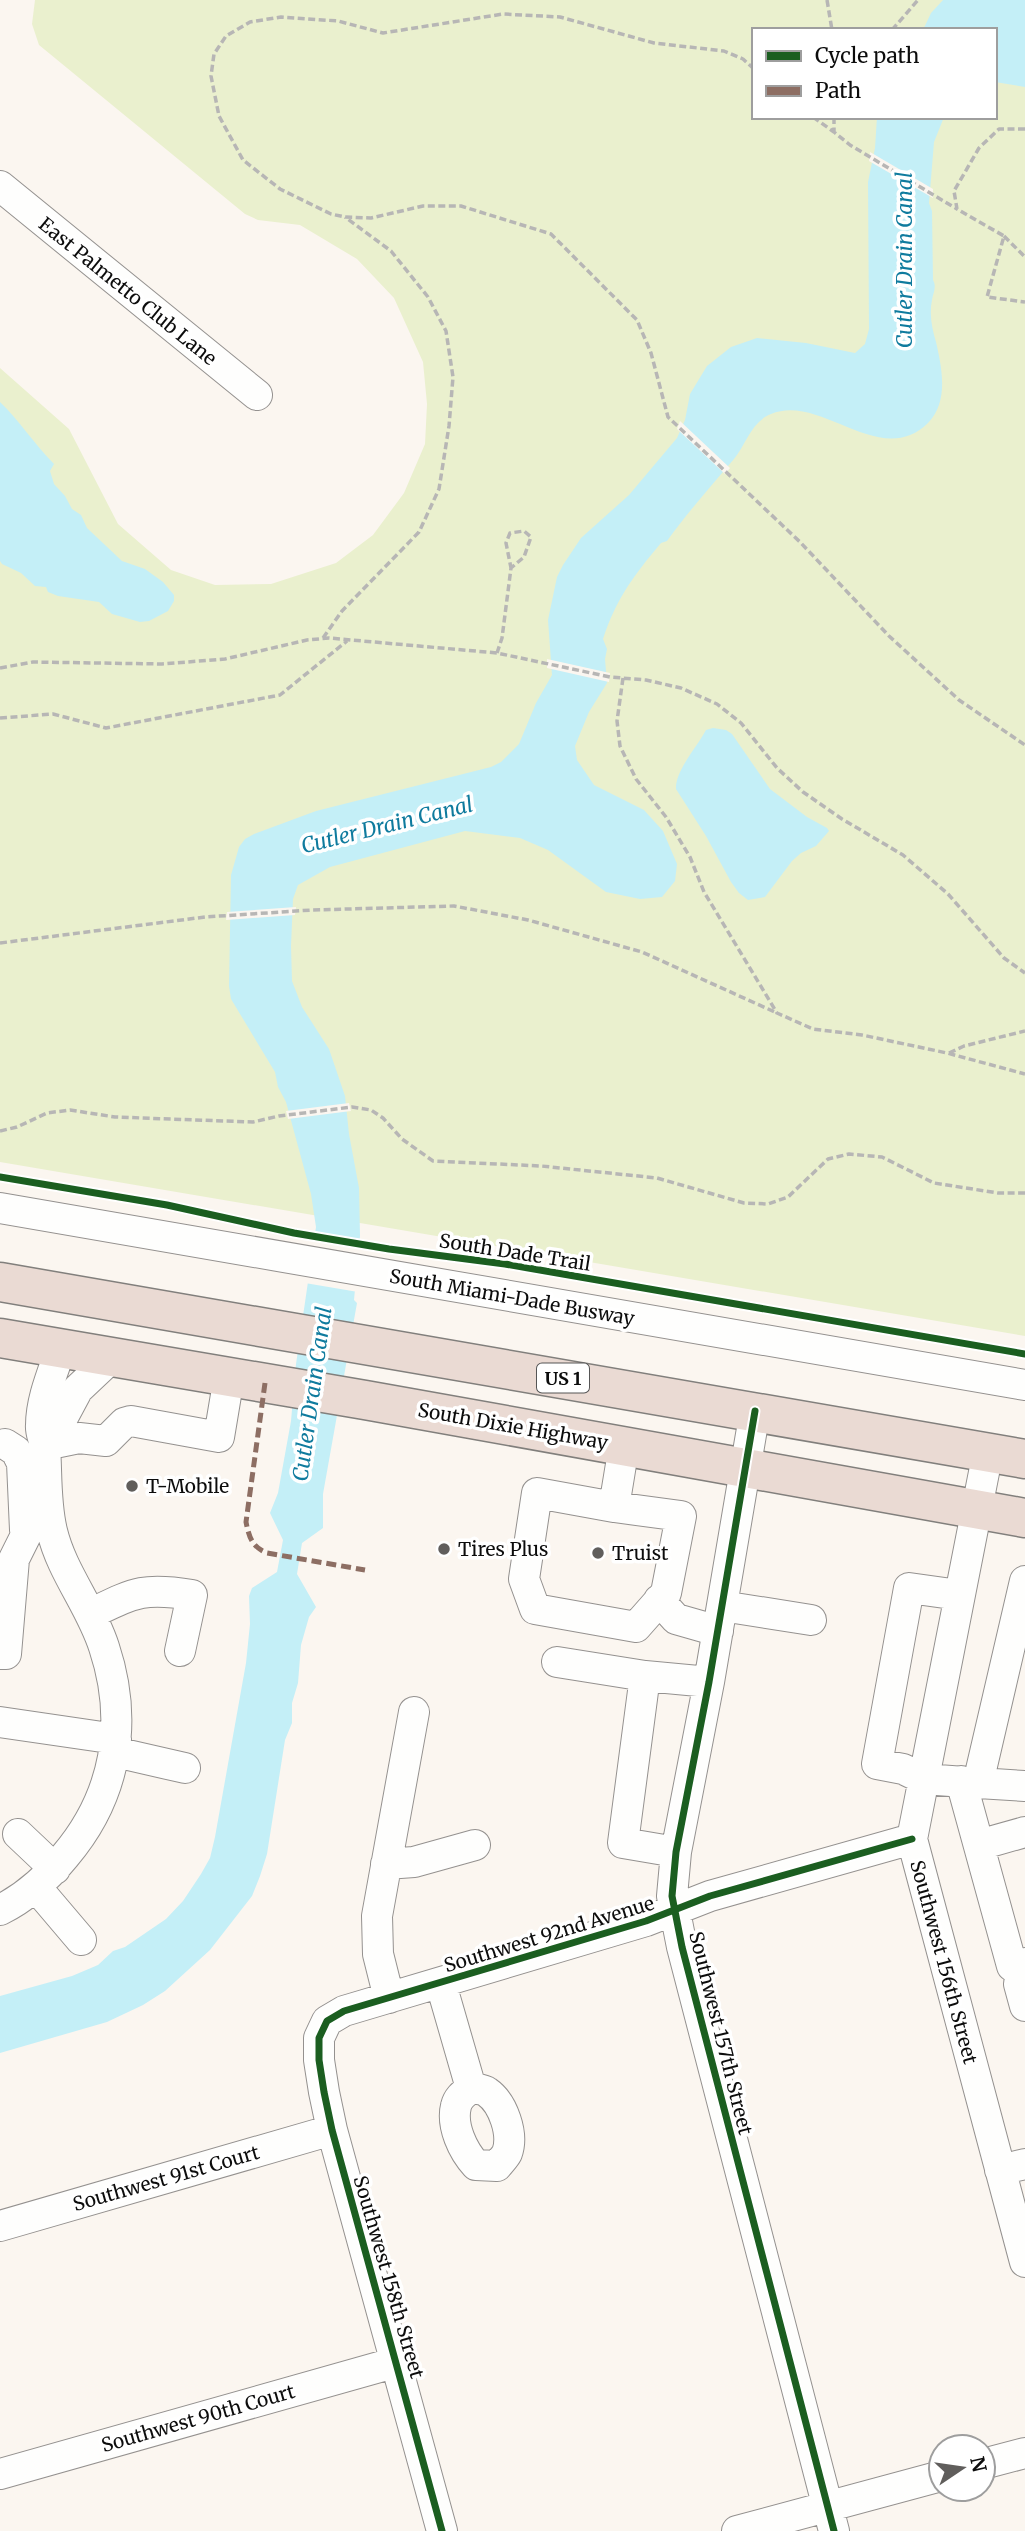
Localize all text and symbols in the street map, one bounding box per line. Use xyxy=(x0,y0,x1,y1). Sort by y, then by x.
legend xyxy=(752,28,997,119)
text: Cycle path xyxy=(815,42,919,69)
text: Path xyxy=(815,77,861,104)
water label: Cutler Drain Canal xyxy=(891,172,918,348)
street label: East Palmetto Club Lane xyxy=(34,212,222,370)
water label: Cutler Drain Canal xyxy=(298,791,476,859)
street label: South Dade Trail xyxy=(438,1228,593,1276)
street label: South Miami-Dade Busway xyxy=(388,1264,636,1330)
water label: Cutler Drain Canal xyxy=(286,1305,338,1483)
road number: US 1 xyxy=(537,1364,589,1392)
street label: South Dixie Highway xyxy=(416,1397,610,1455)
place label: T-Mobile xyxy=(146,1474,229,1498)
marker: T-Mobile xyxy=(124,1478,140,1494)
place label: Tires Plus xyxy=(458,1537,548,1561)
marker: Tires Plus xyxy=(436,1541,452,1557)
place label: Truist xyxy=(612,1541,669,1565)
marker: Truist xyxy=(590,1545,606,1561)
street label: Southwest 156th Street xyxy=(905,1858,983,2067)
street label: Southwest 92nd Avenue xyxy=(441,1891,657,1977)
street label: Southwest 157th Street xyxy=(684,1929,758,2138)
street label: Southwest 91st Court xyxy=(70,2140,262,2216)
street label: Southwest 158th Street xyxy=(349,2173,430,2382)
street label: Southwest 90th Court xyxy=(98,2379,298,2457)
north arrow xyxy=(927,2433,997,2503)
text: N xyxy=(965,2454,992,2474)

